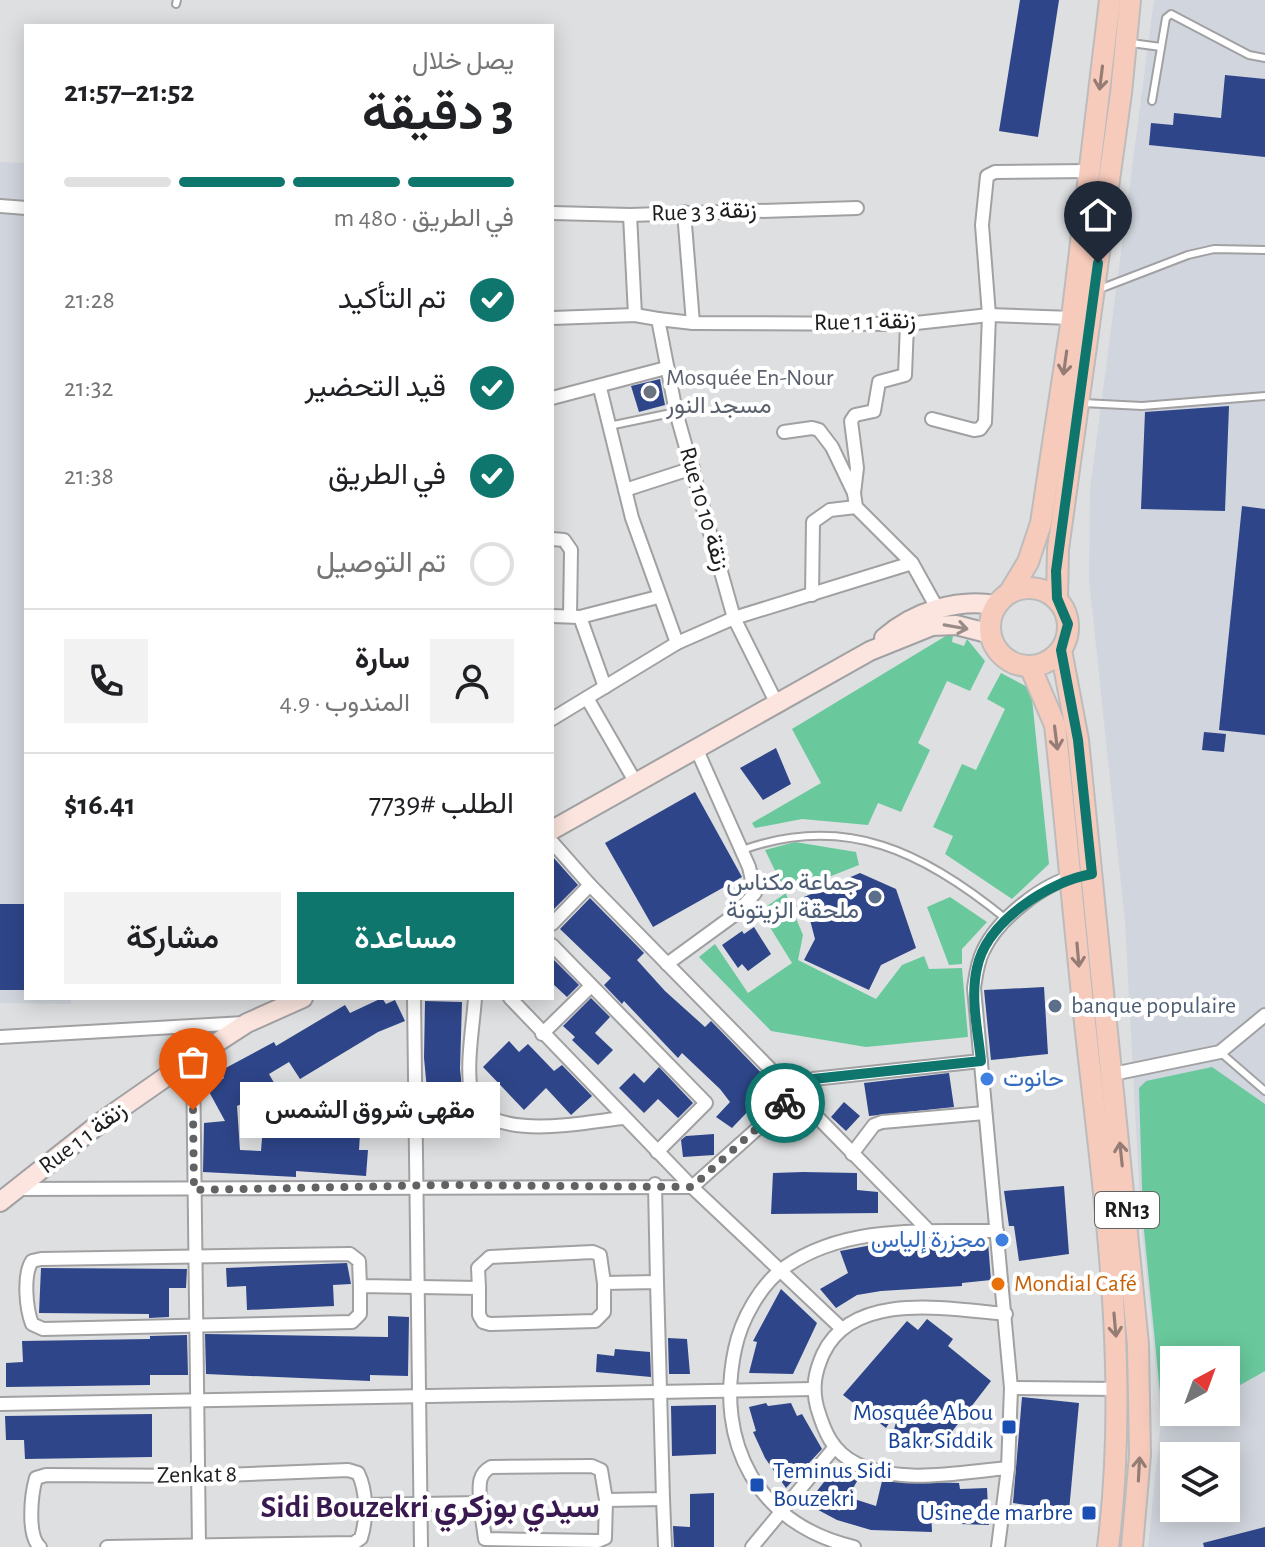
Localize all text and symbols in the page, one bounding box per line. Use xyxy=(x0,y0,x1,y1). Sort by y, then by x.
text: يصل خلال xyxy=(412,48,514,74)
one-way arrow xyxy=(1094,64,1109,90)
text: 21:52–21:57 xyxy=(64,77,194,107)
text: 3 دقيقة xyxy=(362,87,514,139)
pin xyxy=(1064,181,1132,263)
icon: home xyxy=(1076,193,1120,237)
street label: Rue 3 زنقة 3 xyxy=(651,198,757,228)
text: في الطريق · 480 m xyxy=(333,205,514,231)
icon: check xyxy=(470,278,514,322)
text: تم التأكيد xyxy=(338,284,446,314)
text: 21:28 xyxy=(64,287,115,313)
street label: Rue 1 زنقة 1 xyxy=(814,309,916,337)
one-way arrow xyxy=(1057,350,1072,375)
icon: check xyxy=(470,366,514,410)
place label: Mosquée En-Nour مسجد النور xyxy=(665,366,834,420)
text: قيد التحضير xyxy=(304,372,446,402)
text: 21:32 xyxy=(64,375,113,401)
marker: Mosquée En-Nour مسجد النور xyxy=(641,383,659,401)
street label: Rue 10 زنقة 10 xyxy=(673,444,733,574)
icon: check xyxy=(470,454,514,498)
text: في الطريق xyxy=(328,460,446,490)
text: 21:38 xyxy=(64,463,114,489)
text: تم التوصيل xyxy=(316,548,446,578)
one-way arrow xyxy=(943,620,968,635)
button: phone xyxy=(64,639,148,723)
button: person xyxy=(430,639,514,723)
text: سارة xyxy=(355,644,410,674)
text: المندوب · 4.9 xyxy=(279,690,410,716)
one-way arrow xyxy=(1049,724,1064,751)
text: الطلب #7739 xyxy=(369,789,514,819)
text: $16.41 xyxy=(64,790,136,820)
place label: جماعة مكناس ملحقة الزيتونة xyxy=(726,871,859,925)
marker: جماعة مكناس ملحقة الزيتونة xyxy=(866,888,884,906)
button: مشاركة xyxy=(64,892,281,984)
button: مساعدة xyxy=(297,892,514,984)
one-way arrow xyxy=(1071,941,1086,968)
place label: banque populaire xyxy=(1071,994,1236,1018)
marker: banque populaire xyxy=(1046,997,1064,1015)
pin xyxy=(159,1028,227,1110)
icon: bag xyxy=(171,1040,215,1084)
courier xyxy=(745,1063,825,1143)
place label: حانوت xyxy=(1003,1067,1064,1093)
marker: حانوت xyxy=(978,1070,996,1088)
icon: bike xyxy=(763,1081,807,1125)
callout: مقهى شروق الشمس xyxy=(241,1082,501,1138)
text: مقهى شروق الشمس xyxy=(265,1097,475,1123)
street label: Rue 1 زنقة 1 xyxy=(35,1098,132,1180)
one-way arrow xyxy=(1114,1141,1129,1168)
road number: RN13 xyxy=(1095,1192,1159,1228)
place label: مجزرة إلياس xyxy=(871,1228,986,1254)
marker: مجزرة إلياس xyxy=(993,1231,1011,1249)
place label: Mondial Café xyxy=(1014,1272,1137,1296)
marker: Mondial Café xyxy=(989,1275,1007,1293)
one-way arrow xyxy=(1108,1311,1123,1338)
north arrow xyxy=(1160,1346,1240,1426)
map controls xyxy=(1160,1346,1240,1522)
place label: Mosquée Abou Bakr Siddik xyxy=(853,1401,993,1453)
marker: Mosquée Abou Bakr Siddik xyxy=(1000,1418,1018,1436)
button: layers xyxy=(1160,1442,1240,1522)
one-way arrow xyxy=(1132,1456,1147,1483)
place label: Teminus Sidi Bouzekri xyxy=(773,1459,892,1511)
street label: Zenkat 8 xyxy=(157,1462,237,1488)
marker: Teminus Sidi Bouzekri xyxy=(748,1476,766,1494)
district label: Sidi Bouzekri سيدي بوزكري xyxy=(260,1491,600,1532)
place label: Usine de marbre xyxy=(920,1501,1073,1525)
marker: Usine de marbre xyxy=(1080,1504,1098,1522)

